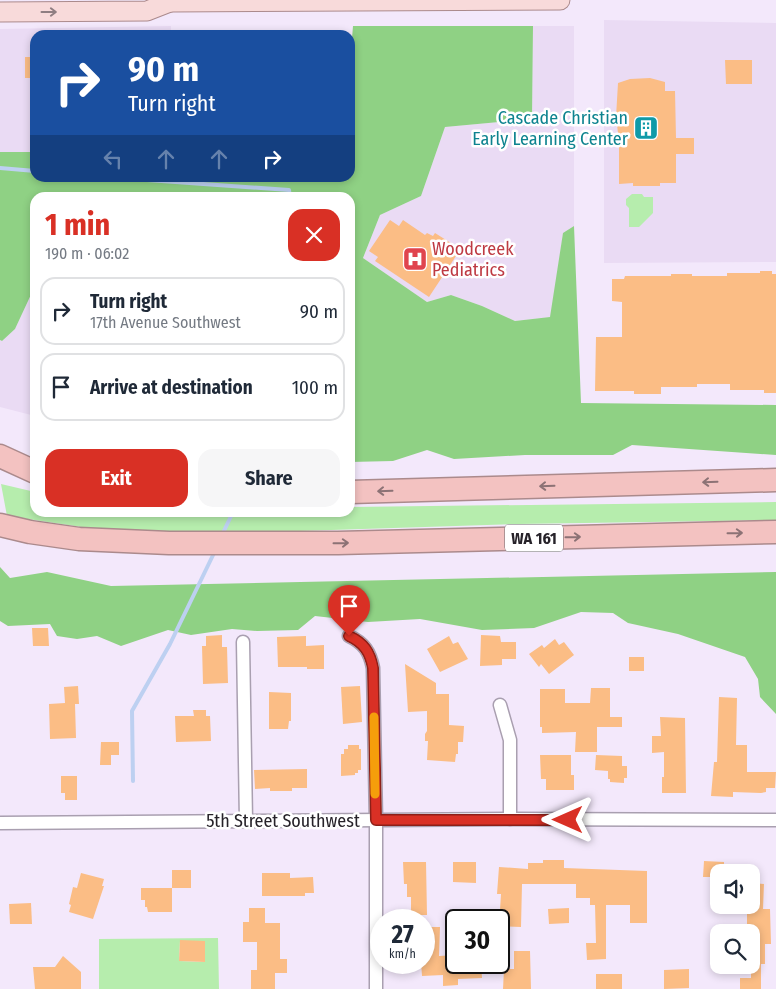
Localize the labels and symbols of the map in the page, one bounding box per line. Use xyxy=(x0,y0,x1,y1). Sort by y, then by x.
one-way arrow xyxy=(40,7,56,17)
place label: Cascade Christian Early Learning Center xyxy=(472,107,629,150)
building icon: Cascade Christian Early Learning Center xyxy=(633,115,659,141)
place label: Woodcreek Pediatrics xyxy=(432,238,514,281)
hospital icon: Woodcreek Pediatrics xyxy=(402,246,428,272)
one-way arrow xyxy=(702,477,718,486)
one-way arrow xyxy=(540,481,556,491)
one-way arrow xyxy=(377,486,393,495)
road number: WA 161 xyxy=(505,524,563,552)
one-way arrow xyxy=(727,528,743,538)
one-way arrow xyxy=(564,532,581,542)
one-way arrow xyxy=(332,538,348,548)
pin xyxy=(328,585,370,636)
position arrow xyxy=(541,793,593,845)
street label: 5th Street Southwest xyxy=(206,810,360,832)
speed limit sign: 30 xyxy=(445,909,510,974)

